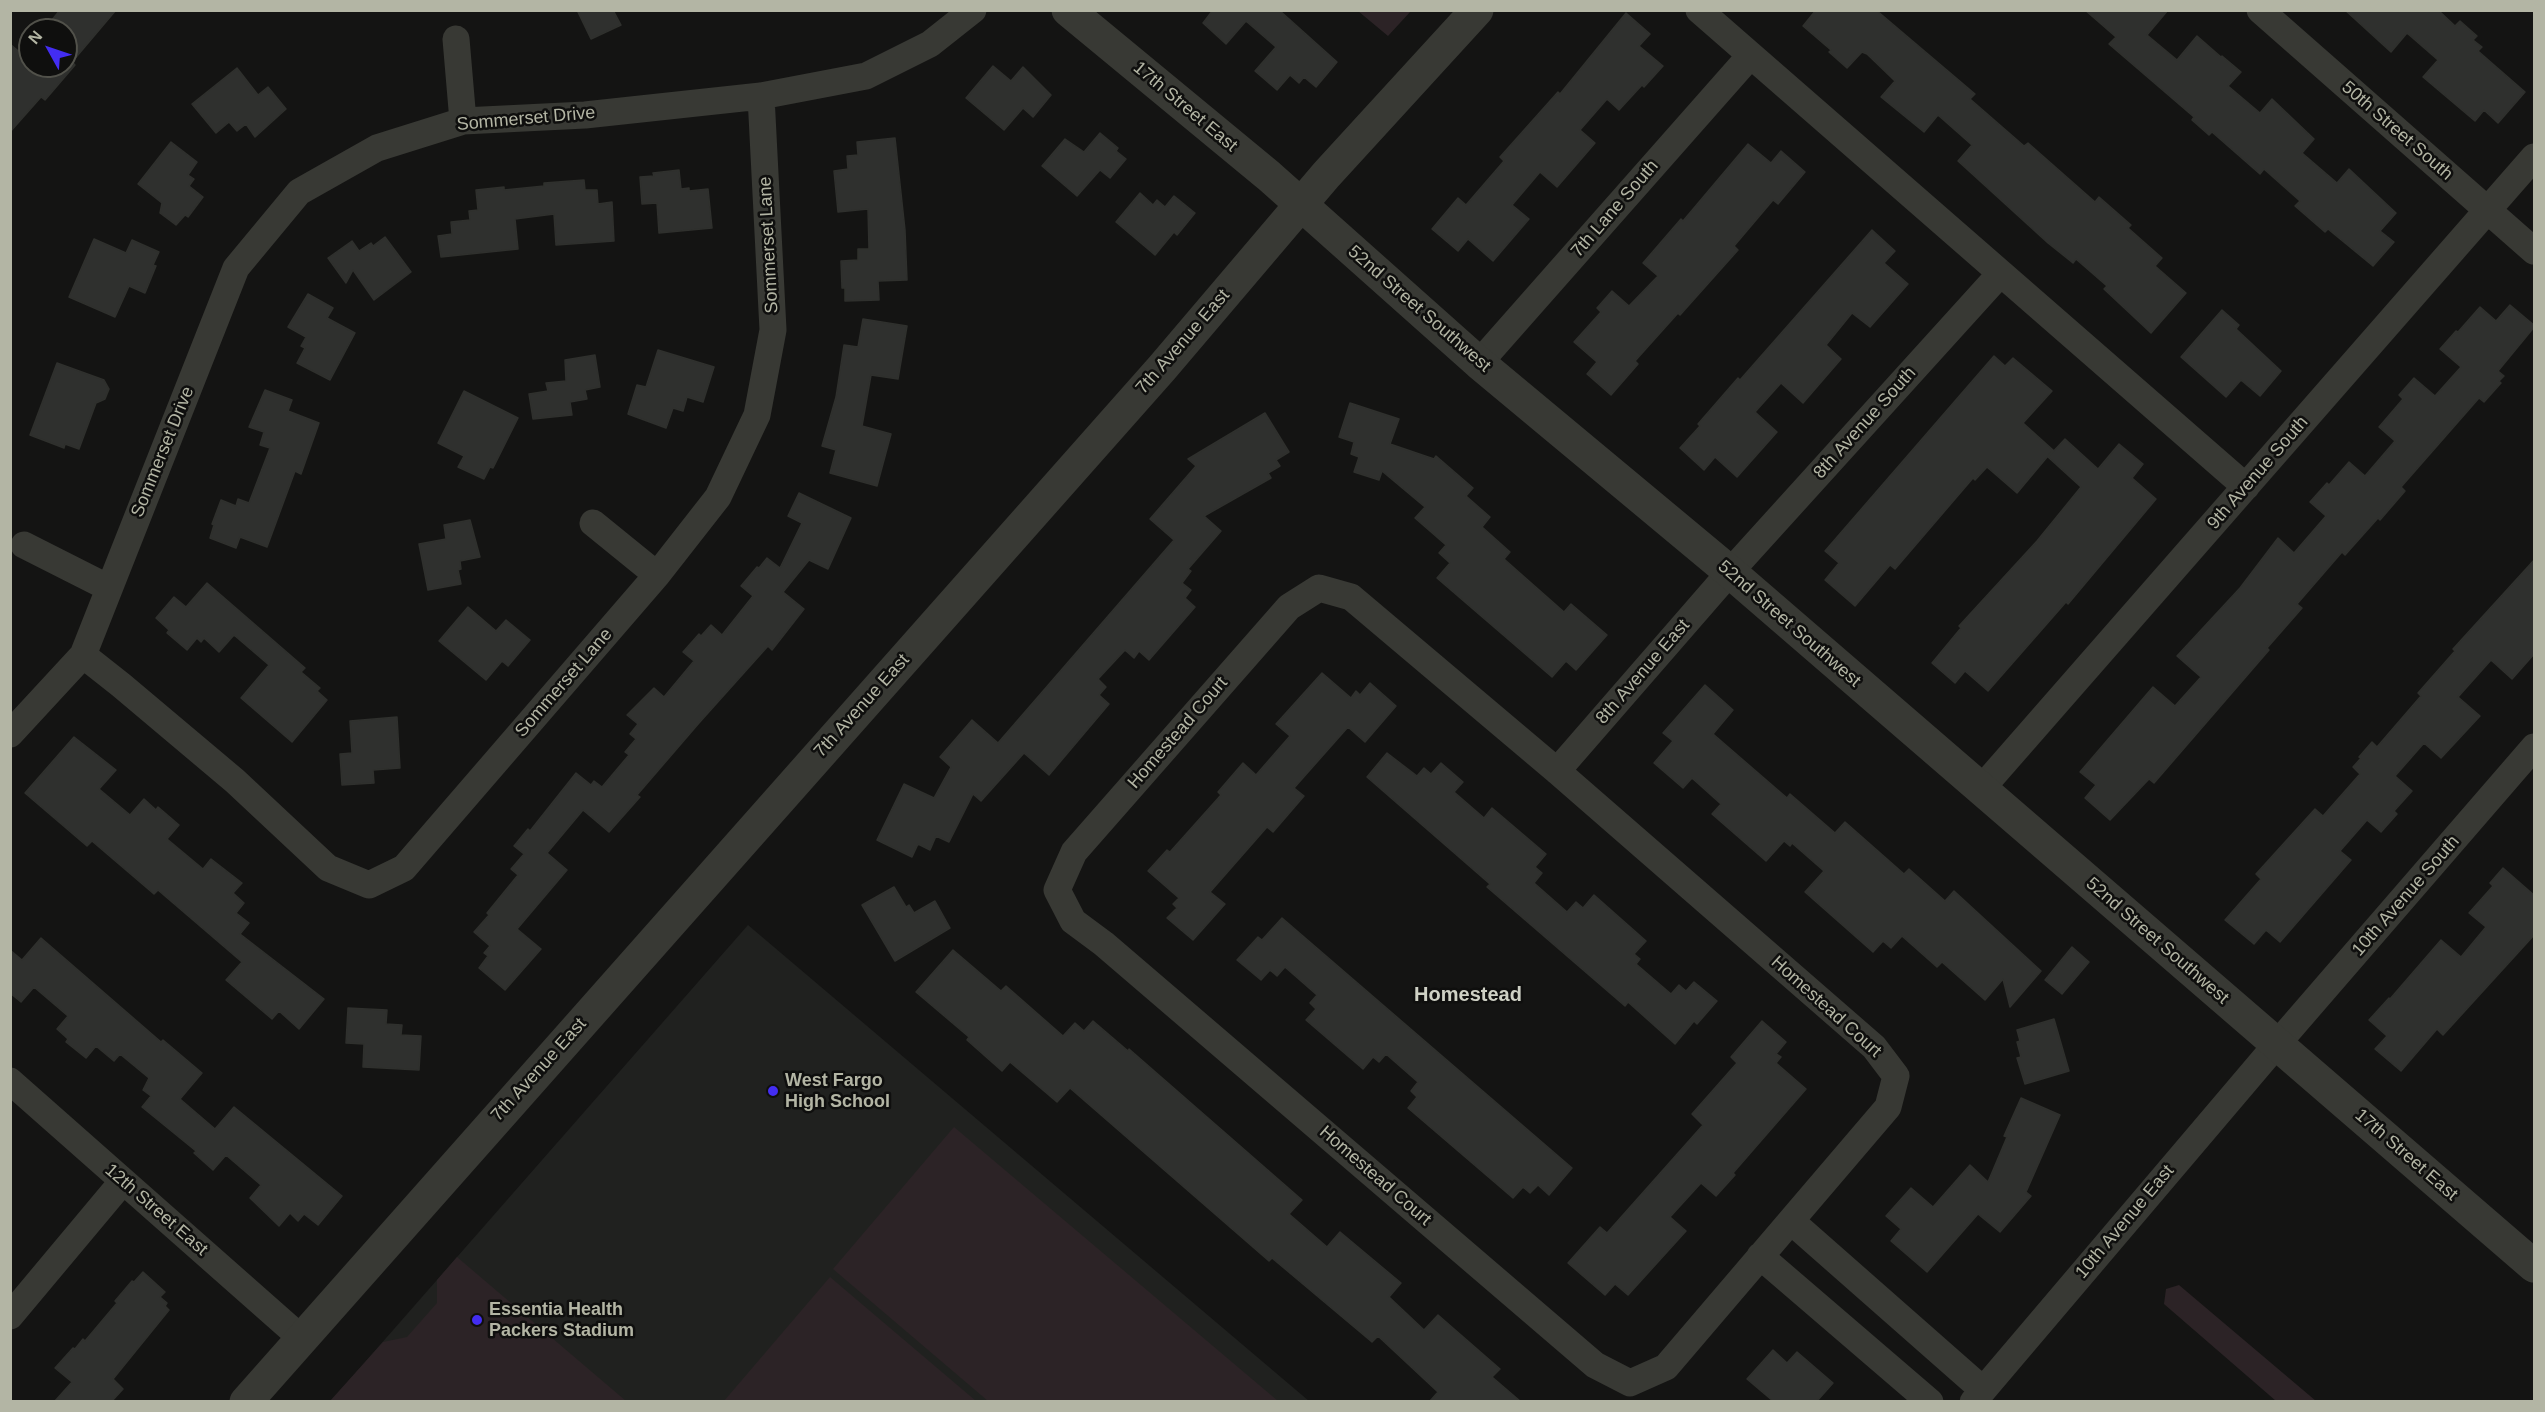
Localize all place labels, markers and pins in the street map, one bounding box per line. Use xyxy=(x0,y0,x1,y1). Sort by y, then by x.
place label: West Fargo High School xyxy=(785,1070,890,1112)
marker: West Fargo High School xyxy=(766,1084,780,1098)
place label: Essentia Health Packers Stadium xyxy=(489,1299,634,1342)
marker: Essentia Health Packers Stadium xyxy=(470,1313,484,1327)

